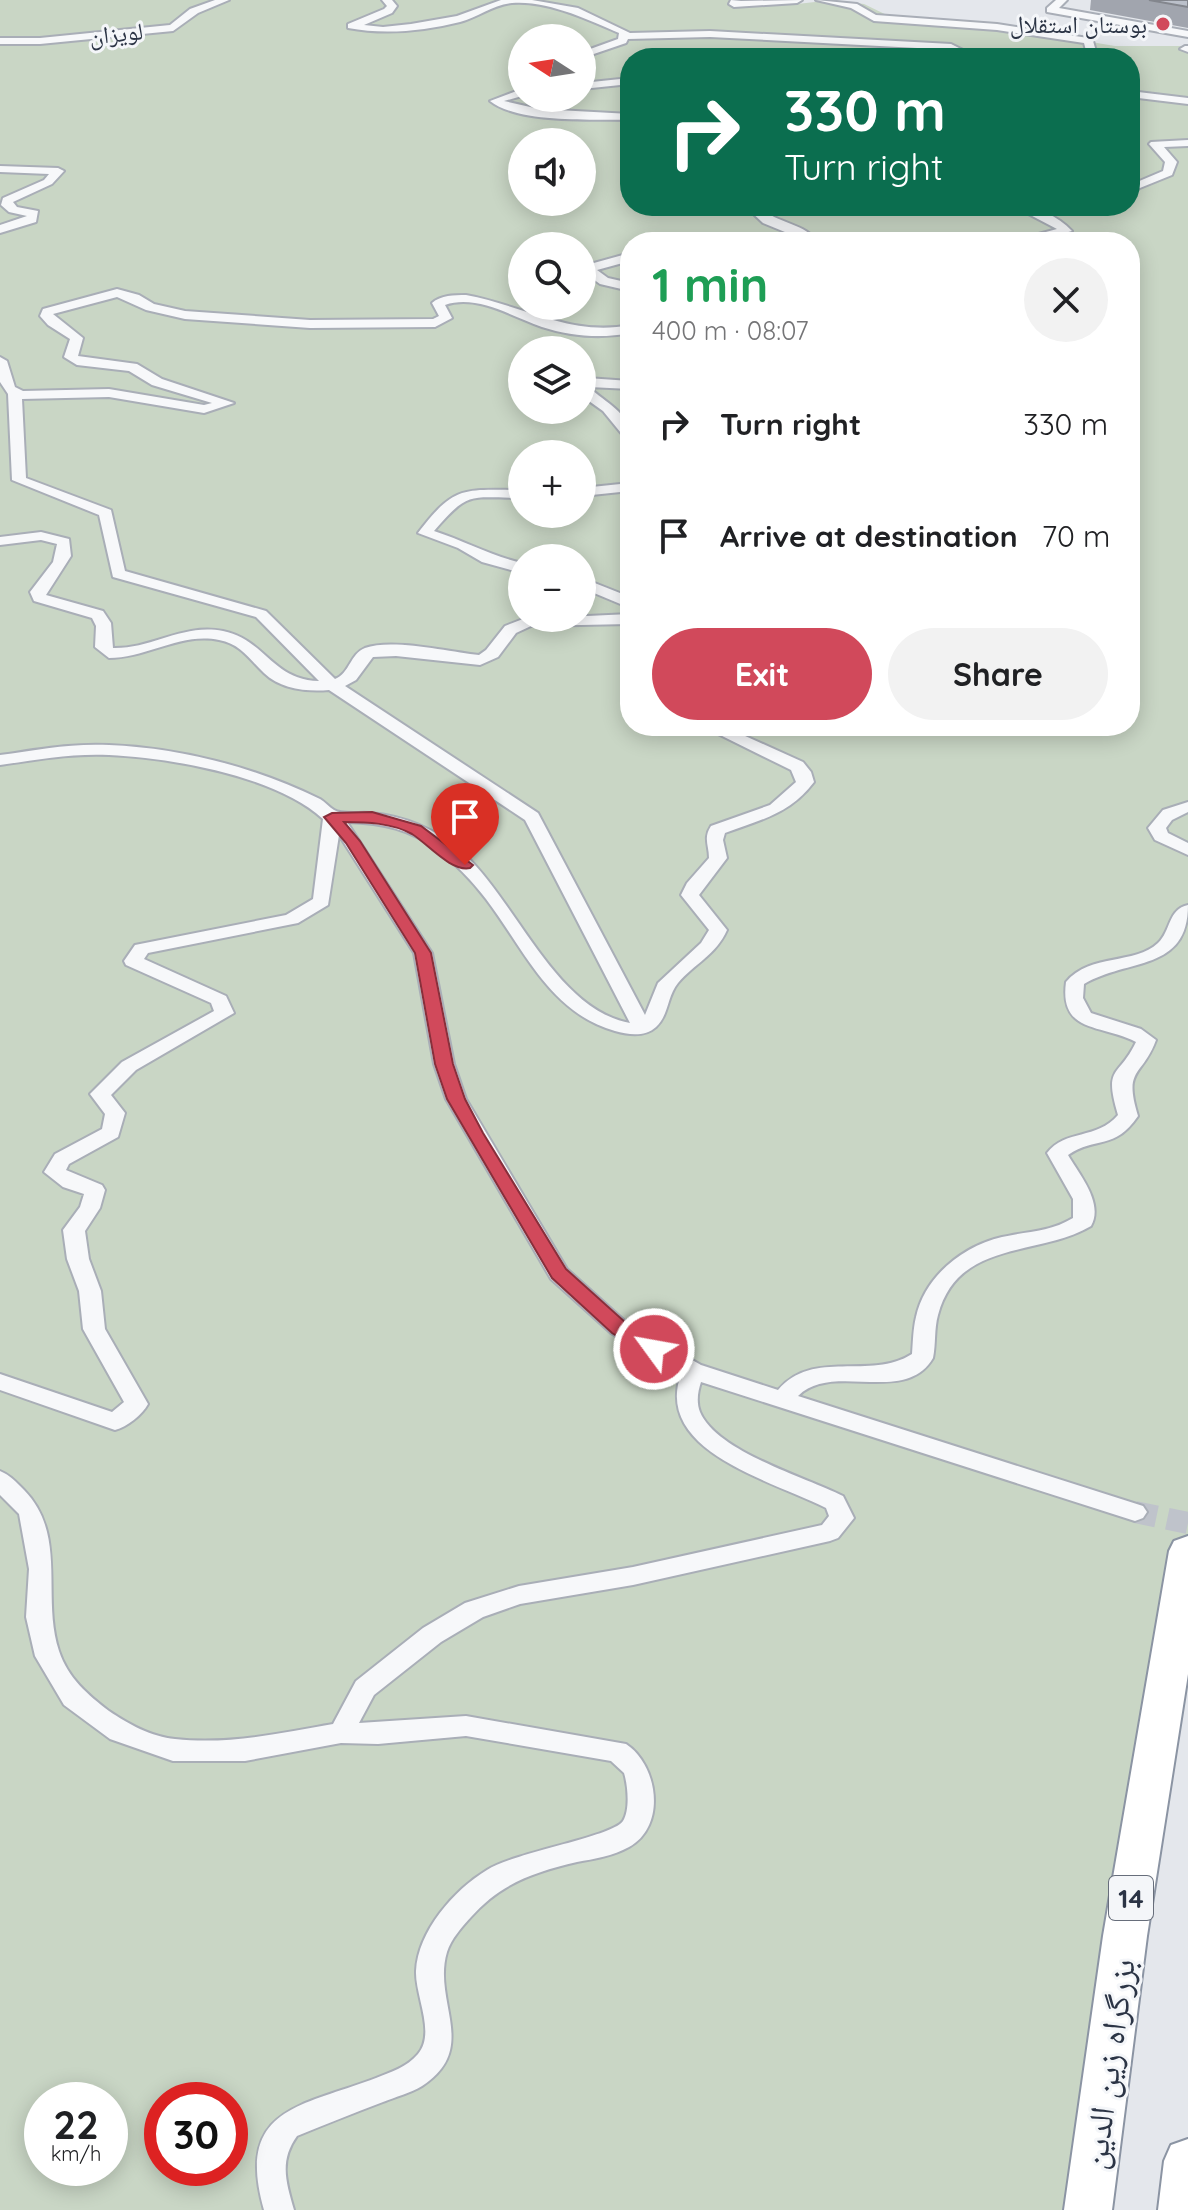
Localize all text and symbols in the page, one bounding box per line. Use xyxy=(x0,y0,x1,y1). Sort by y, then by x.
place label: بوستان استقلال xyxy=(1010,9,1147,39)
street label: لویزان xyxy=(88,15,144,51)
marker: بوستان استقلال xyxy=(1154,15,1172,33)
north arrow xyxy=(508,24,596,112)
map controls xyxy=(508,24,596,632)
text: 330 m xyxy=(784,75,946,145)
icon: right xyxy=(652,80,756,184)
button: sound xyxy=(508,128,596,216)
text: Turn right xyxy=(784,144,943,189)
button: search xyxy=(508,232,596,320)
text: 1 min xyxy=(652,254,768,314)
button: close xyxy=(1024,258,1108,342)
text: 400 m · 08:07 xyxy=(652,314,808,347)
button: layers xyxy=(508,336,596,424)
icon: right xyxy=(652,402,696,446)
text: Turn right xyxy=(720,405,861,443)
text: 330 m xyxy=(1023,405,1108,443)
button: + xyxy=(508,440,596,528)
icon: arrive xyxy=(652,514,696,558)
text: Arrive at destination xyxy=(720,517,1018,555)
text: 70 m xyxy=(1042,517,1110,555)
button: − xyxy=(508,544,596,632)
button: Exit xyxy=(652,628,872,720)
button: Share xyxy=(888,628,1108,720)
pin xyxy=(431,783,499,865)
icon: arrive xyxy=(443,795,487,839)
position arrow xyxy=(612,1307,696,1391)
road number: 14 xyxy=(1109,1876,1153,1920)
street label: بزرگراه زین الدین xyxy=(1072,1956,1144,2172)
speed limit sign: 30 xyxy=(144,2082,248,2186)
text: 22 xyxy=(53,2099,99,2149)
text: km/h xyxy=(51,2141,101,2166)

